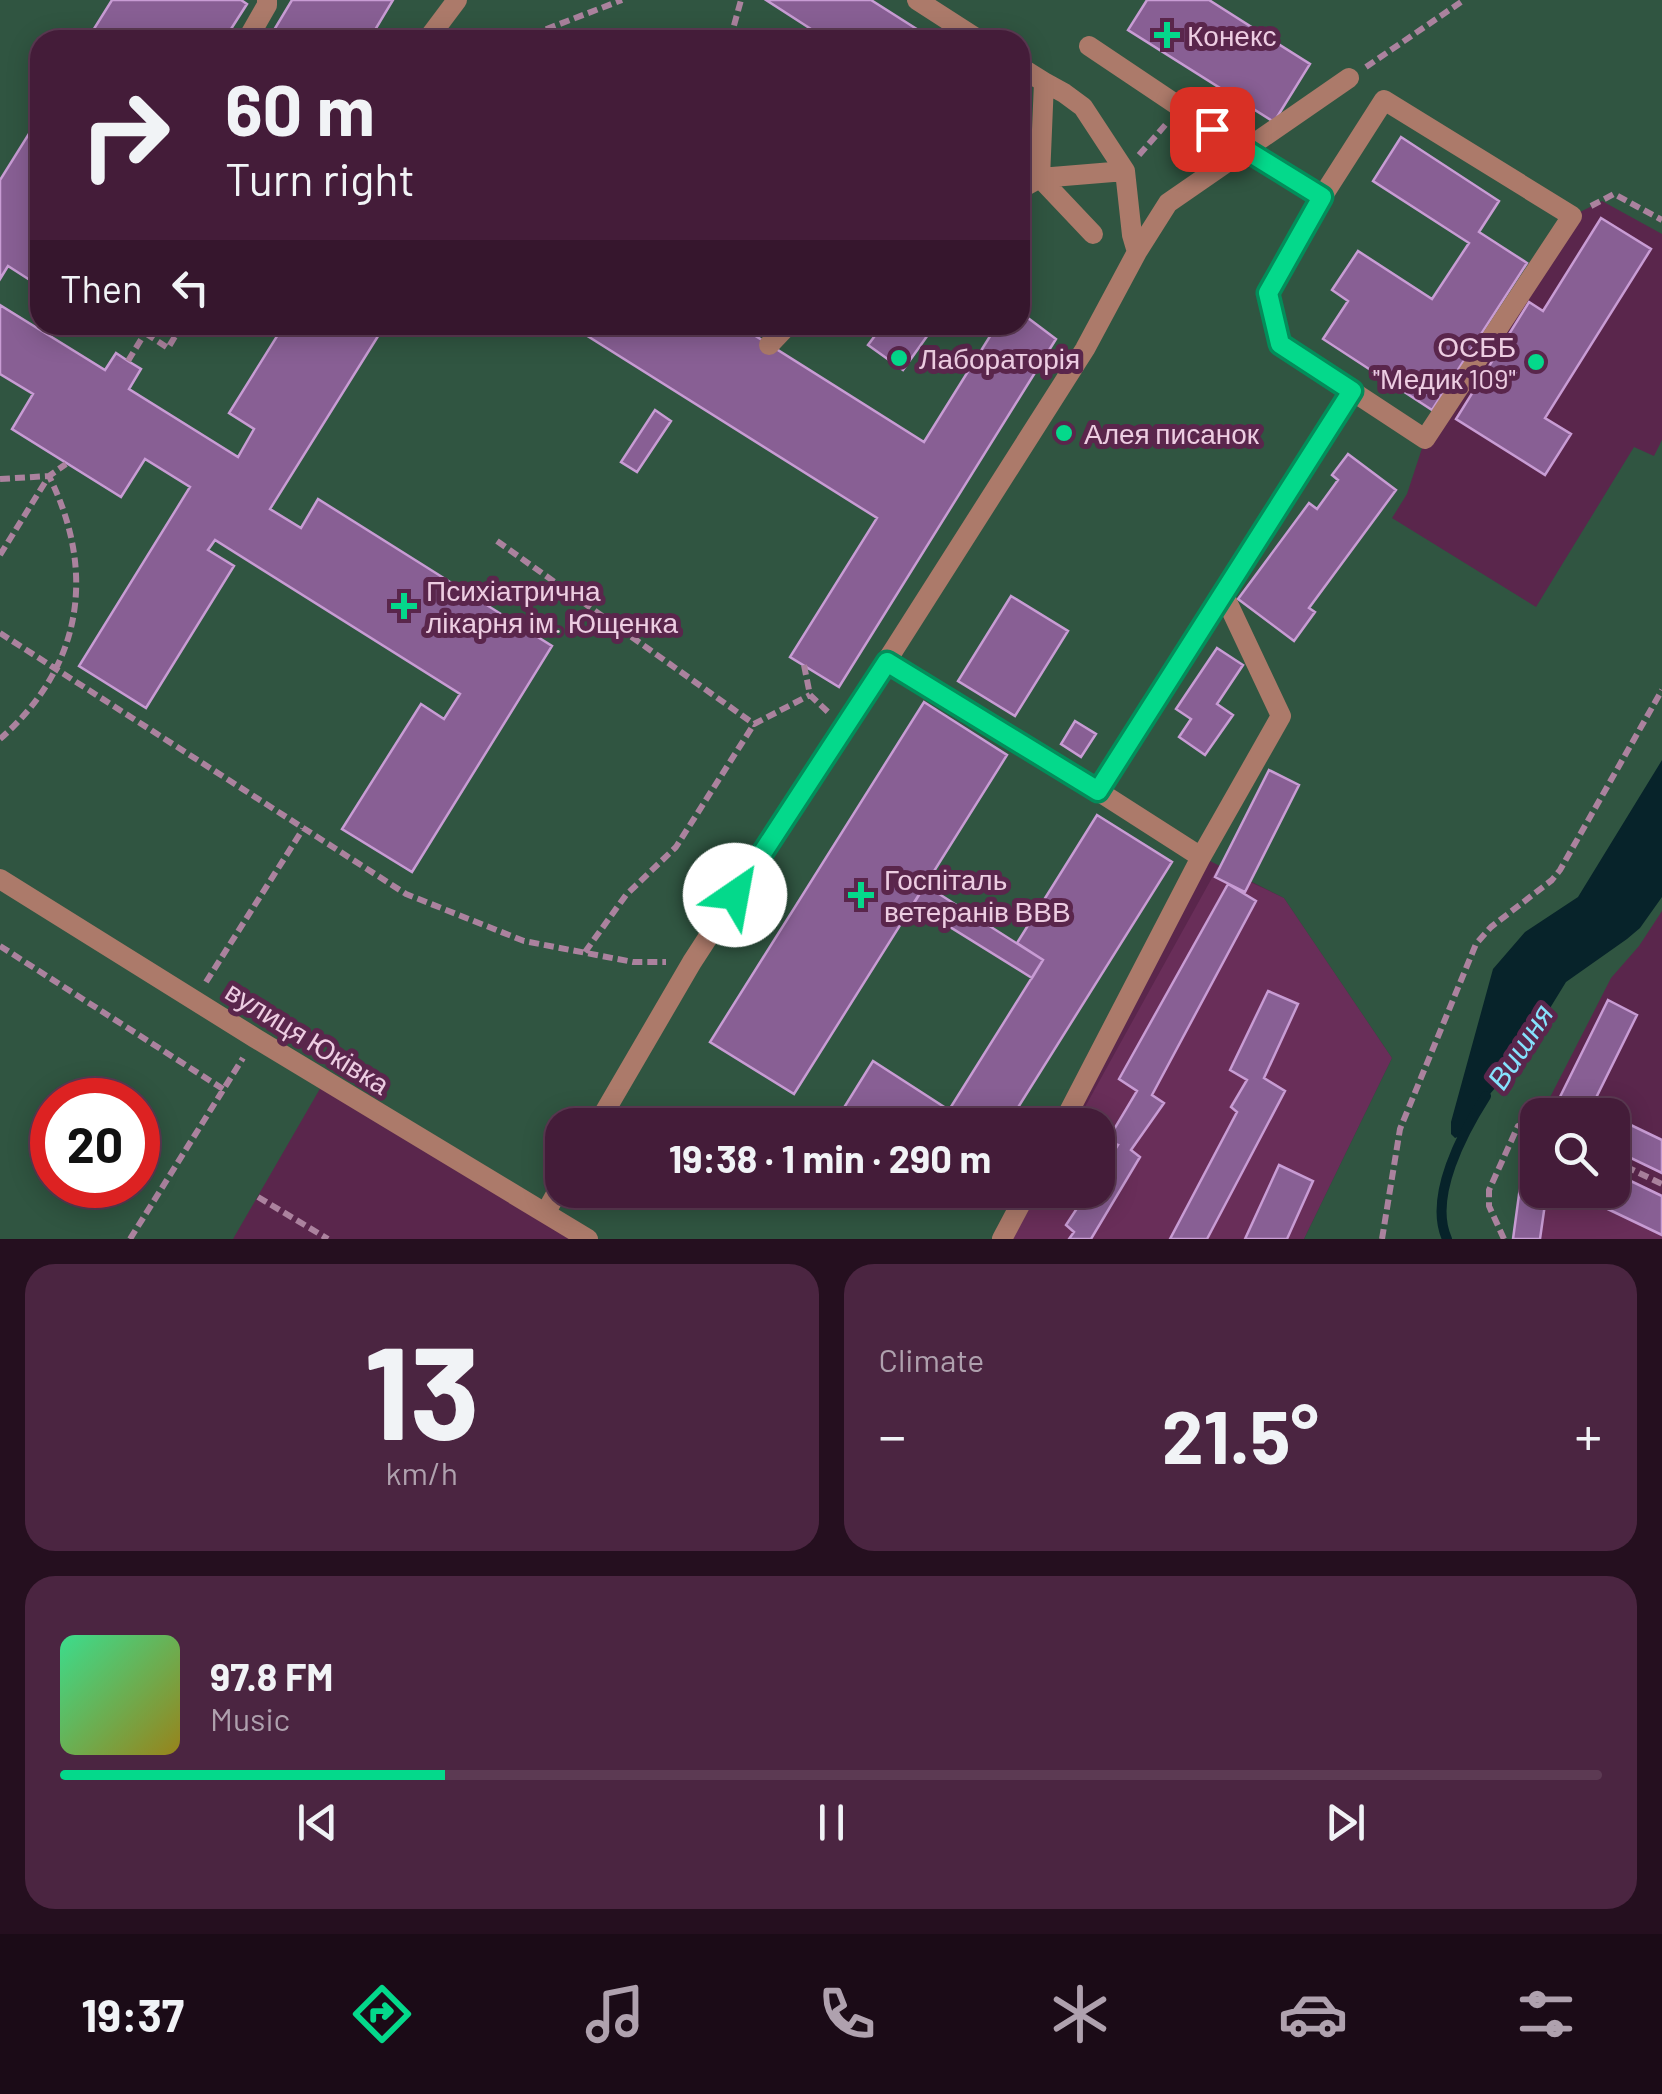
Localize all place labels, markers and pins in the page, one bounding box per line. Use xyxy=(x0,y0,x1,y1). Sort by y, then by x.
place label: Конекс xyxy=(1187,18,1276,52)
marker: Конекс xyxy=(1156,24,1178,46)
pin xyxy=(1170,87,1255,172)
place label: ОСББ "Медик 109" xyxy=(1373,329,1516,395)
place label: Лабораторія xyxy=(919,341,1080,375)
marker: Лабораторія xyxy=(888,347,910,369)
marker: ОСББ "Медик 109" xyxy=(1525,351,1547,373)
place label: Алея писанок xyxy=(1084,416,1260,450)
marker: Алея писанок xyxy=(1053,422,1075,444)
place label: Психіатрична лікарня ім. Ющенка xyxy=(426,573,679,639)
marker: Психіатрична лікарня ім. Ющенка xyxy=(391,593,417,619)
place label: Госпіталь ветеранів ВВВ xyxy=(884,862,1071,928)
marker: Госпіталь ветеранів ВВВ xyxy=(848,882,874,908)

